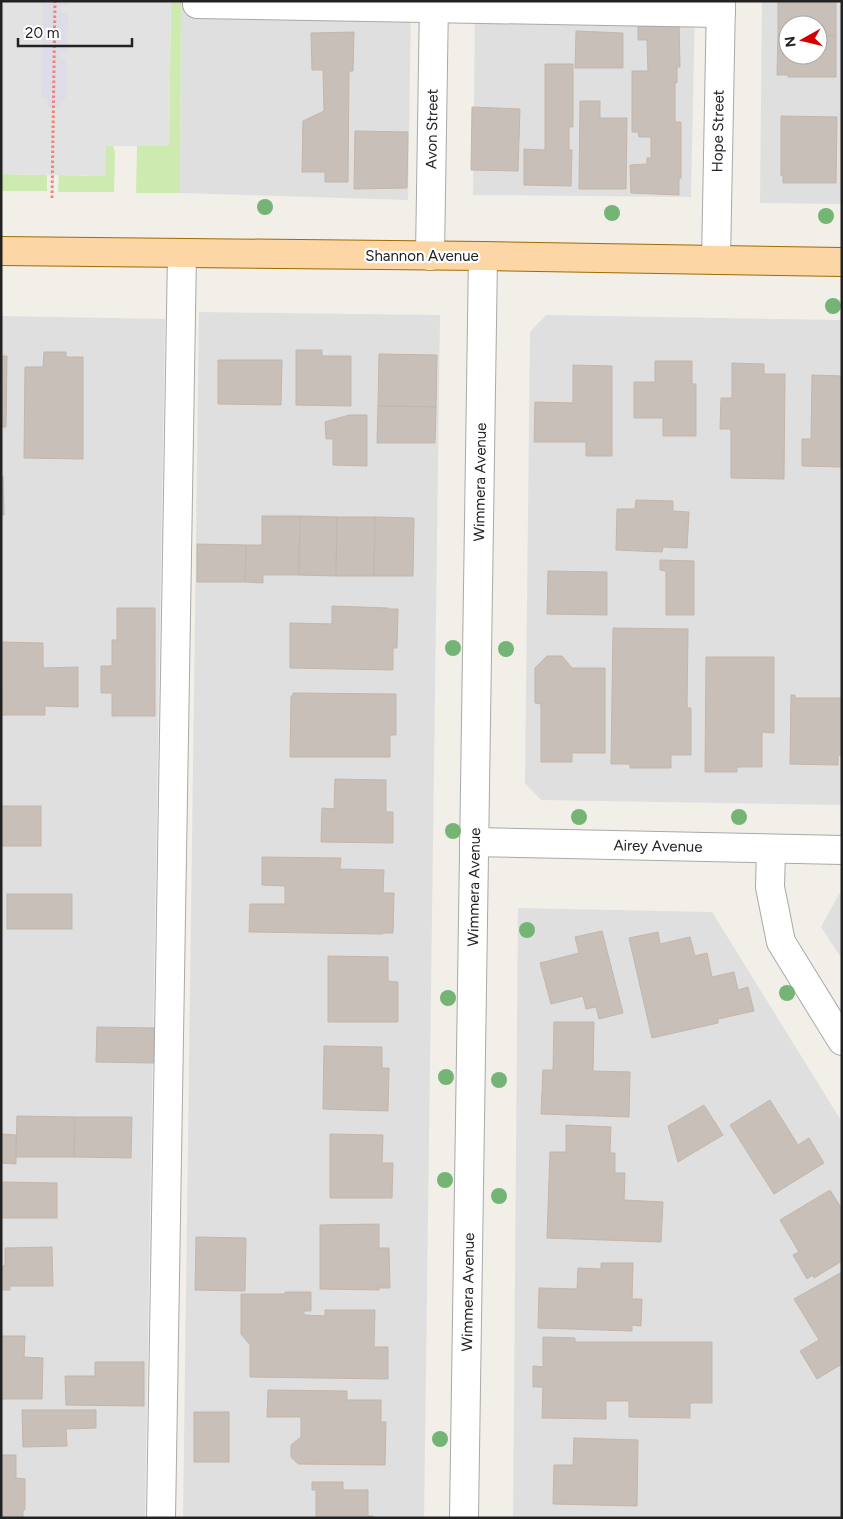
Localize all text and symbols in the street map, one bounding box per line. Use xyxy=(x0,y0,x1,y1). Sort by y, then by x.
scale bar xyxy=(18,15,131,47)
north arrow xyxy=(778,15,828,65)
text: 20 m xyxy=(25,24,59,42)
text: N xyxy=(781,35,800,48)
street label: Avon Street xyxy=(422,88,442,169)
street label: Hope Street xyxy=(708,89,728,173)
street label: Shannon Avenue xyxy=(365,247,479,265)
street label: Wimmera Avenue xyxy=(470,422,490,542)
street label: Wimmera Avenue xyxy=(464,827,484,947)
street label: Airey Avenue xyxy=(613,836,703,856)
street label: Wimmera Avenue xyxy=(458,1232,478,1352)

